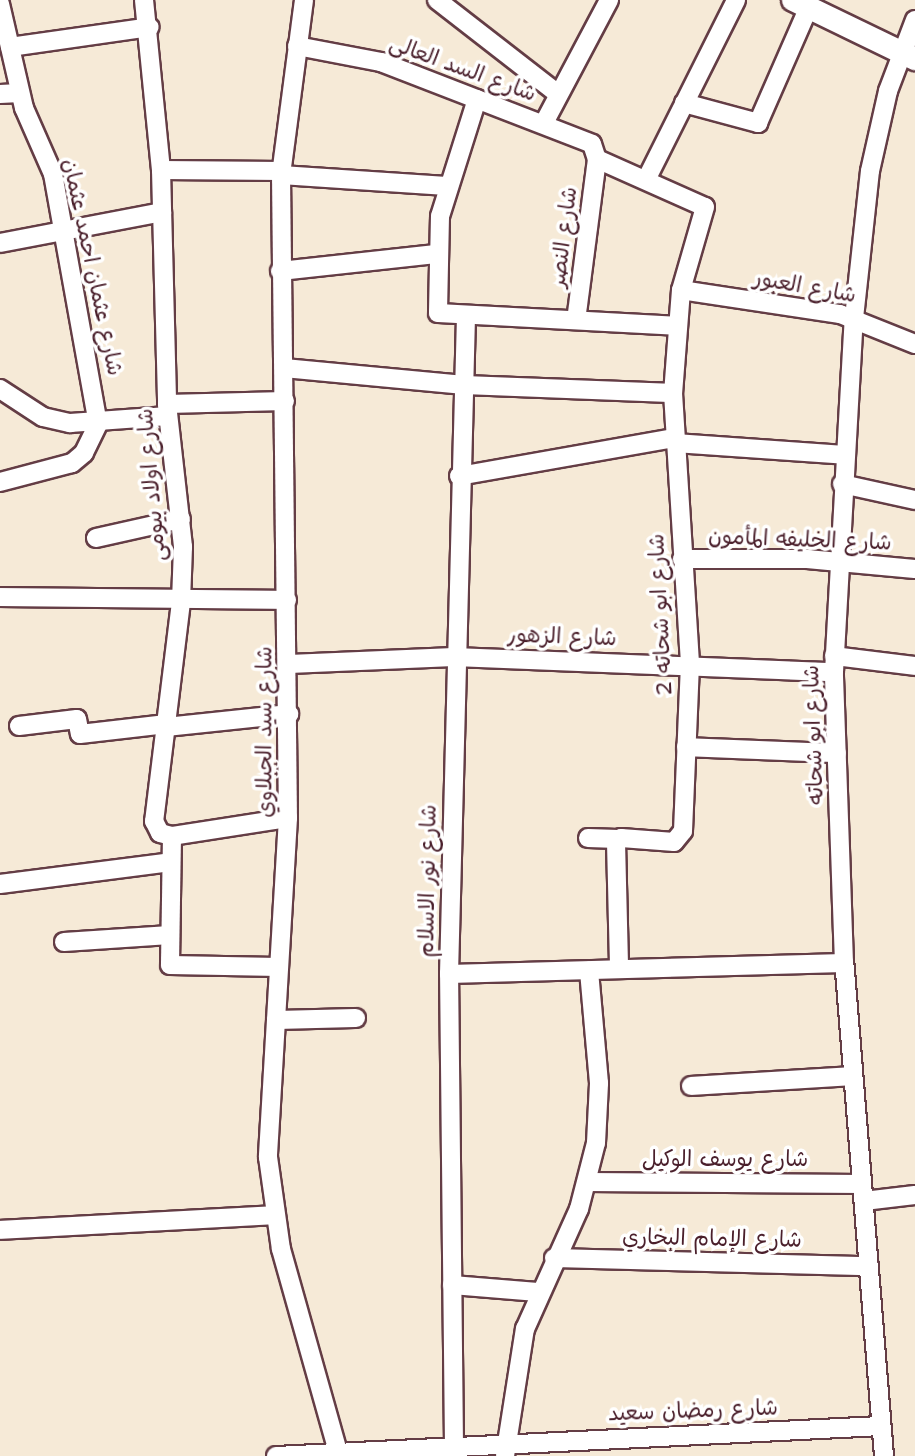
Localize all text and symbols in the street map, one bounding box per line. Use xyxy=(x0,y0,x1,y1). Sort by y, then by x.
street label: شارع السد العالى xyxy=(386,29,540,107)
street label: شارع عثمان احمد عثمان xyxy=(57,156,129,378)
street label: شارع النصر xyxy=(544,185,582,289)
street label: شارع العبور xyxy=(752,264,858,308)
street label: شارع اولاد بيومى xyxy=(131,408,171,562)
street label: شارع الخليفه المأمون xyxy=(708,523,892,555)
street label: شارع ابو شحاته 2 xyxy=(643,533,677,697)
street label: شارع الزهور xyxy=(507,621,617,651)
street label: شارع سيد الجبلاوي xyxy=(251,646,277,818)
street label: شارع ابو شحاته xyxy=(797,665,829,805)
street label: شارع نور الاسلام xyxy=(412,804,442,958)
street label: شارع يوسف الوكيل xyxy=(642,1146,808,1172)
street label: شارع الإمام البخاري xyxy=(622,1223,802,1253)
street label: شارع رمضان سعيد xyxy=(608,1394,778,1426)

